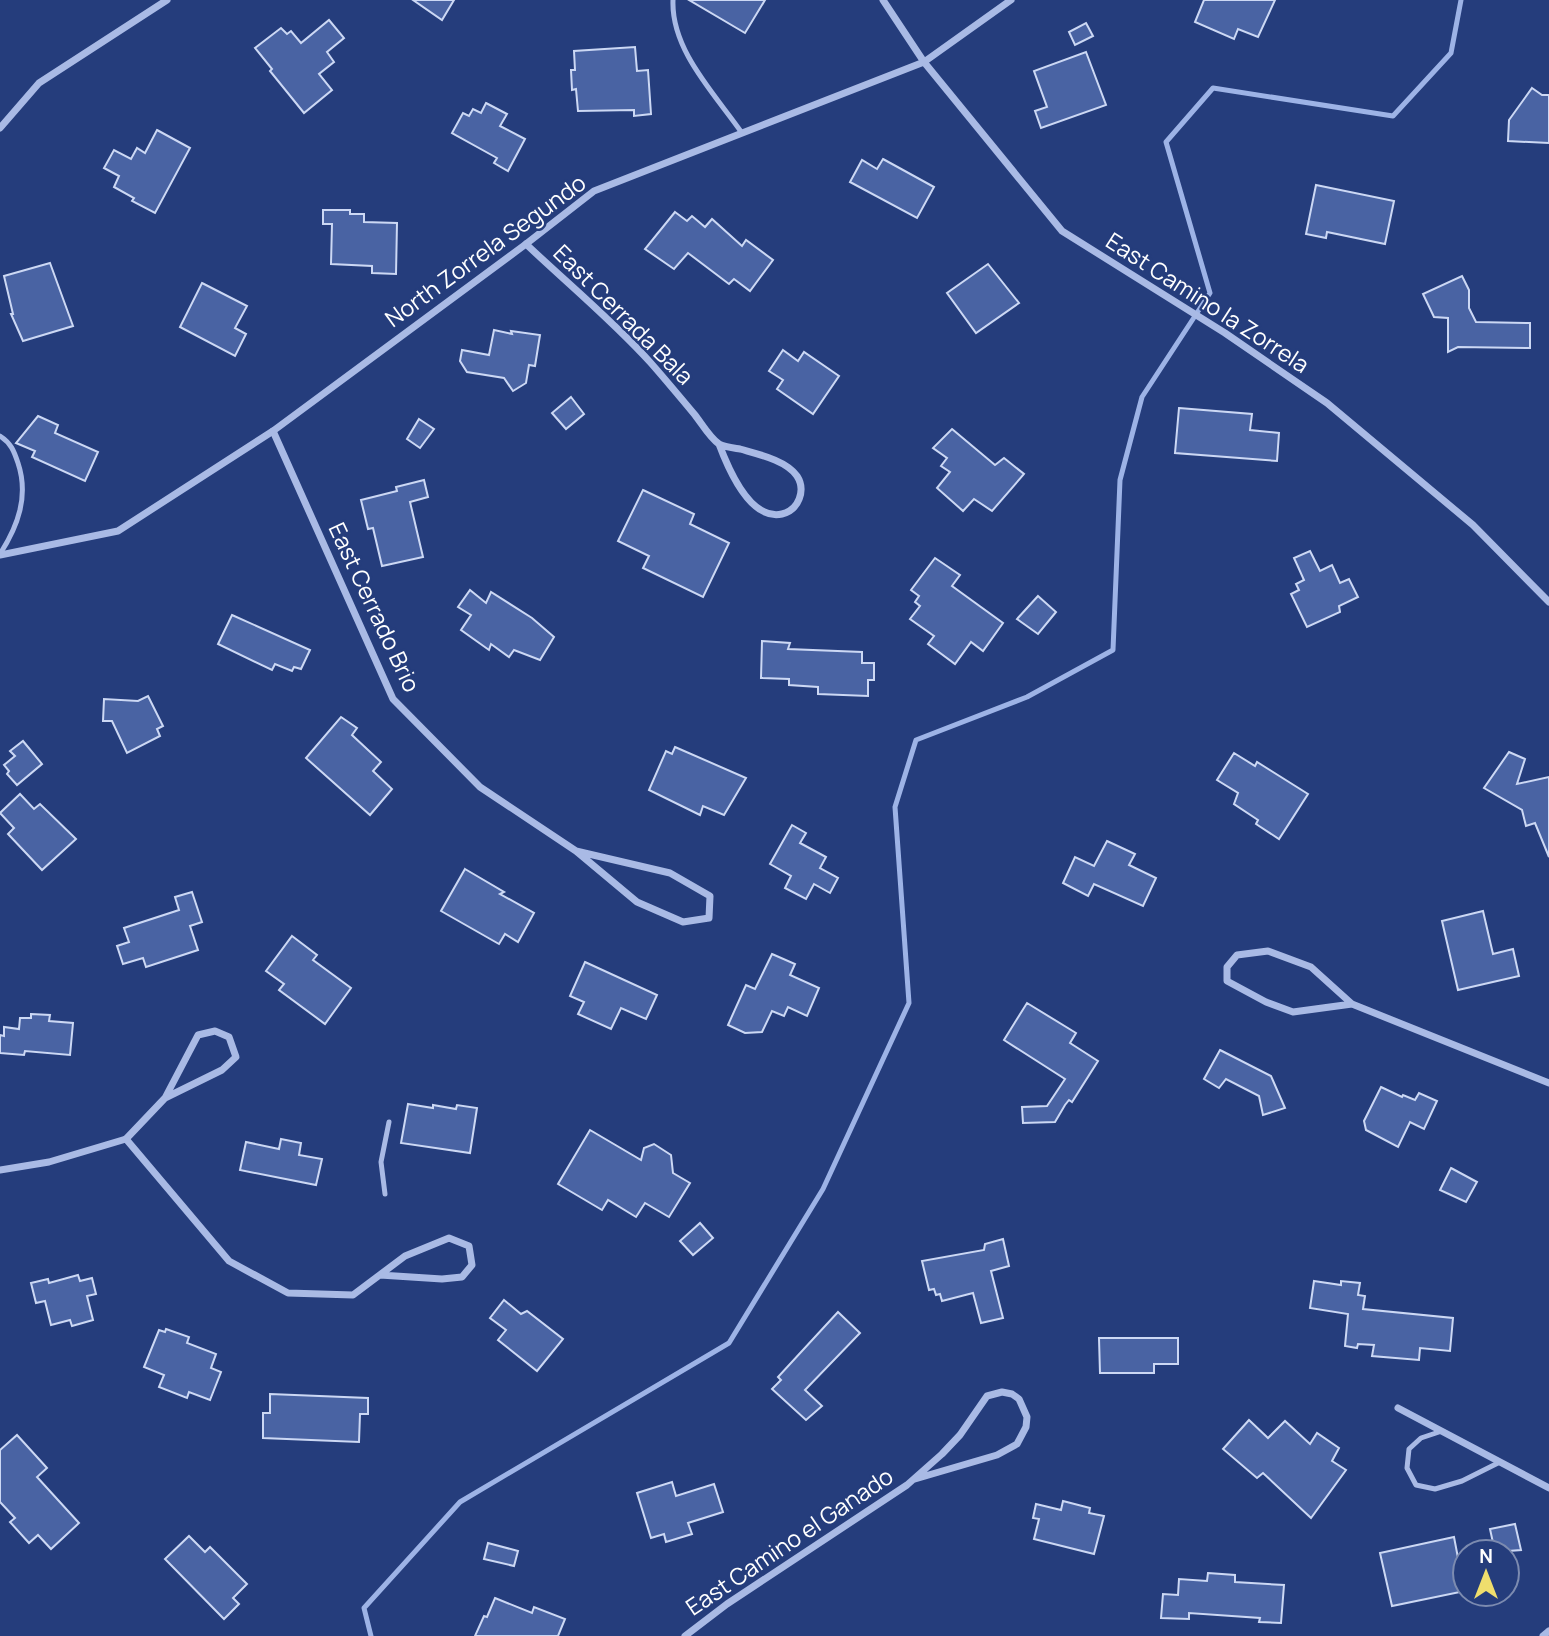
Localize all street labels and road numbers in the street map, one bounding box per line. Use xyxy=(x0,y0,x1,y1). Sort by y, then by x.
street label: North Zorrela Segundo xyxy=(378,166,592,334)
street label: East Camino la Zorrela xyxy=(1100,224,1316,380)
street label: East Cerrada Bala xyxy=(547,237,701,391)
street label: East Cerrado Brio xyxy=(322,517,428,697)
street label: East Camino el Ganado xyxy=(679,1460,899,1622)

